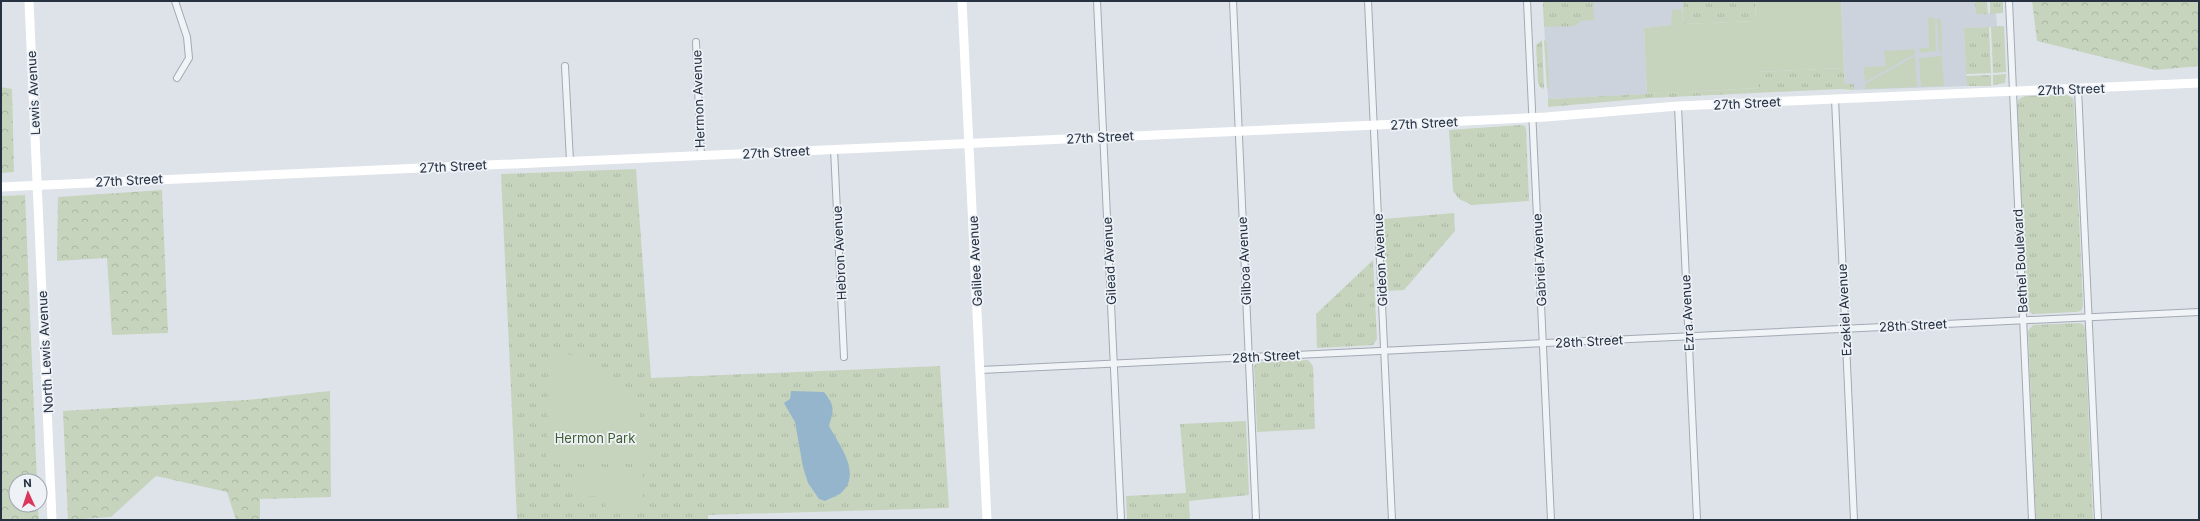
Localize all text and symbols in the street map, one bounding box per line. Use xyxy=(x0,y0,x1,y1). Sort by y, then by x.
street label: Hermon Avenue xyxy=(688,49,708,149)
street label: Lewis Avenue xyxy=(23,50,43,136)
street label: 27th Street xyxy=(2037,80,2105,98)
street label: 27th Street xyxy=(1713,93,1781,113)
street label: 27th Street xyxy=(1390,113,1458,133)
street label: 27th Street xyxy=(1066,127,1134,147)
street label: 27th Street xyxy=(742,142,810,162)
street label: 27th Street xyxy=(419,156,487,176)
street label: 27th Street xyxy=(95,170,163,190)
street label: Hebron Avenue xyxy=(829,205,849,301)
street label: Bethel Boulevard xyxy=(2009,209,2031,313)
street label: Gideon Avenue xyxy=(1370,213,1390,307)
street label: Gabriel Avenue xyxy=(1529,213,1549,307)
street label: Galilee Avenue xyxy=(965,215,985,307)
street label: Gilead Avenue xyxy=(1099,216,1119,306)
street label: Gilboa Avenue xyxy=(1234,216,1254,306)
street label: Ezekiel Avenue xyxy=(1834,263,1854,357)
street label: Ezra Avenue xyxy=(1677,274,1697,352)
street label: North Lewis Avenue xyxy=(34,290,56,414)
street label: 28th Street xyxy=(1879,315,1947,335)
street label: 28th Street xyxy=(1555,331,1623,351)
street label: 28th Street xyxy=(1232,346,1300,366)
park label: Hermon Park xyxy=(555,430,635,446)
north arrow xyxy=(8,473,48,513)
text: N xyxy=(23,476,32,490)

